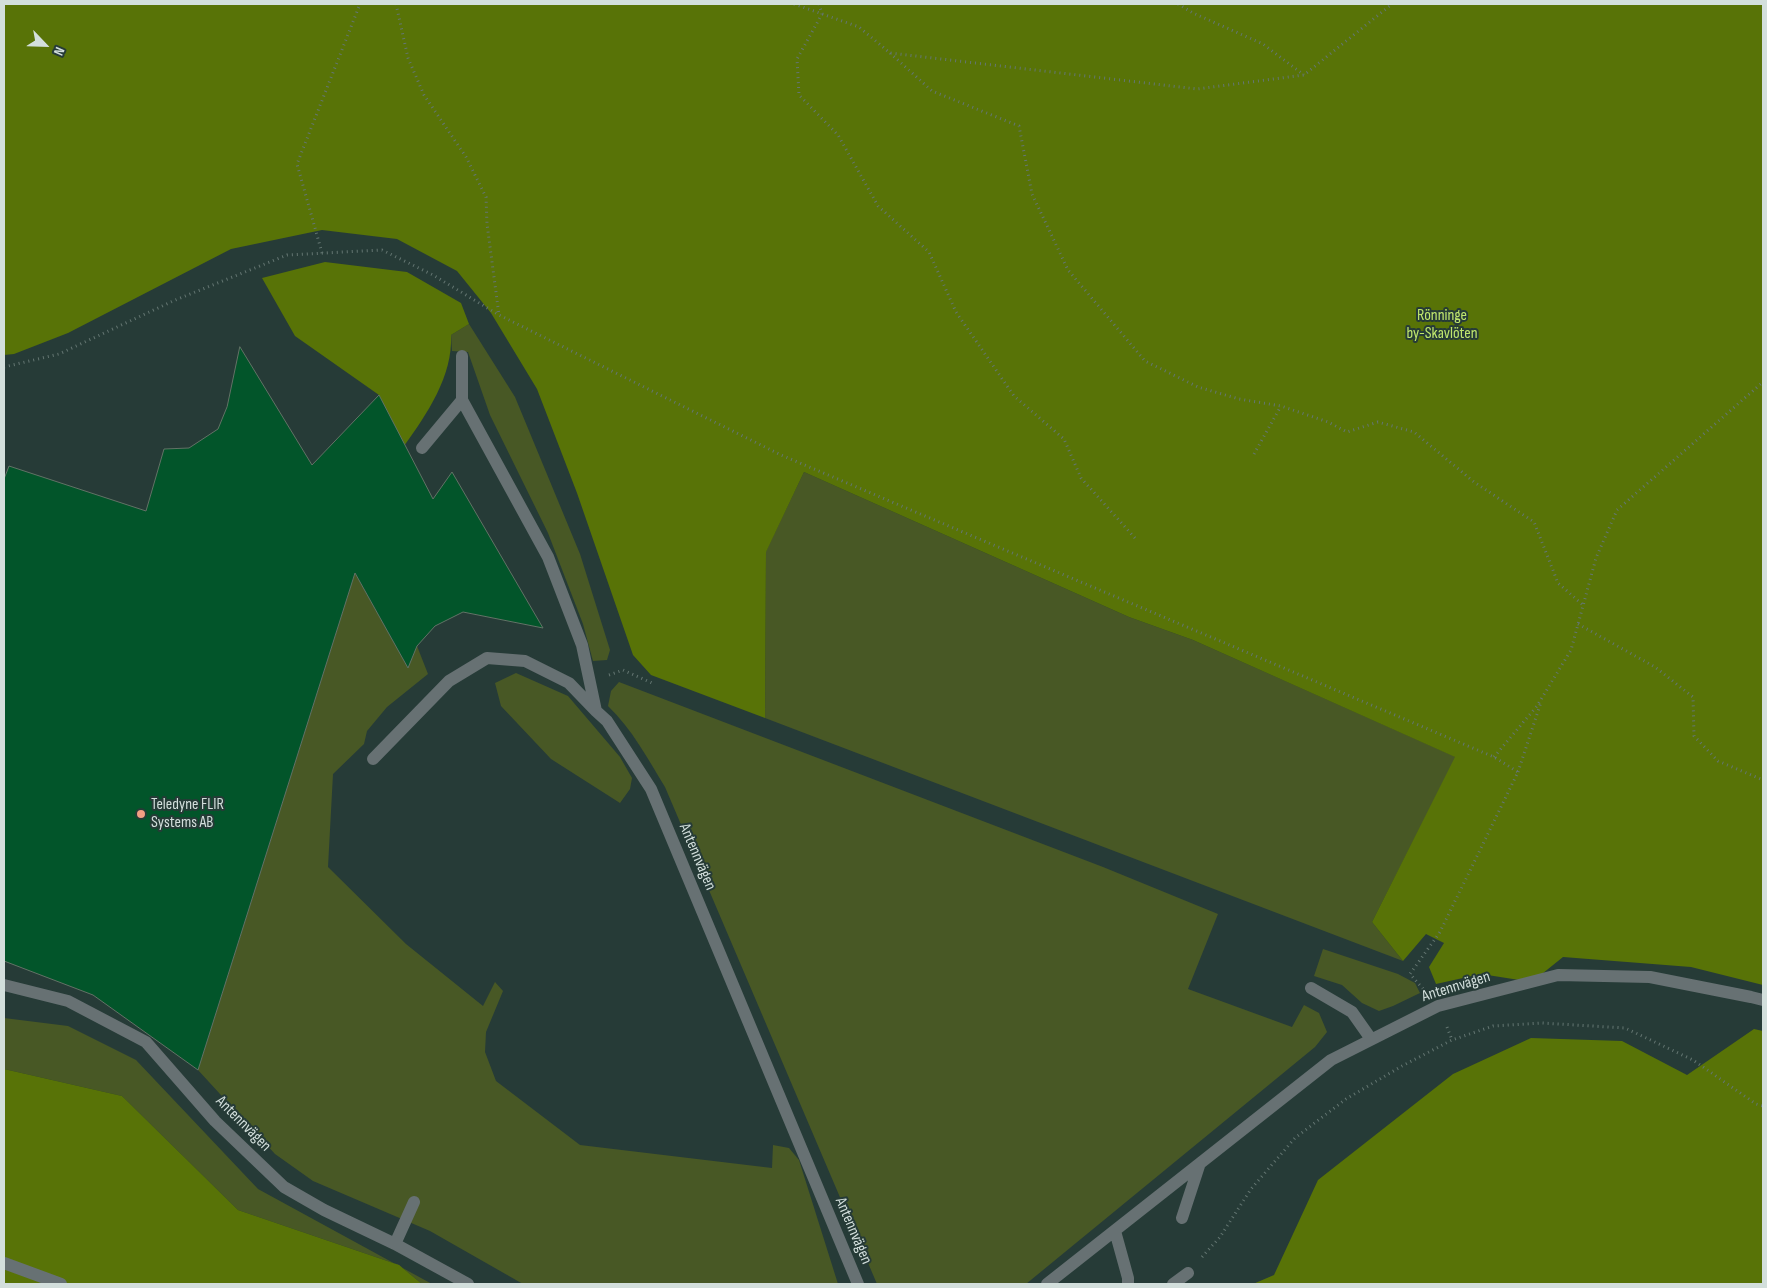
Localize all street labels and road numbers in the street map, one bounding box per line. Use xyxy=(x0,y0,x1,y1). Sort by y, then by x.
street label: Antennvägen xyxy=(674,821,720,893)
street label: Antennvägen xyxy=(1419,967,1493,1007)
street label: Antennvägen xyxy=(211,1092,275,1156)
street label: Antennvägen xyxy=(830,1195,876,1267)

